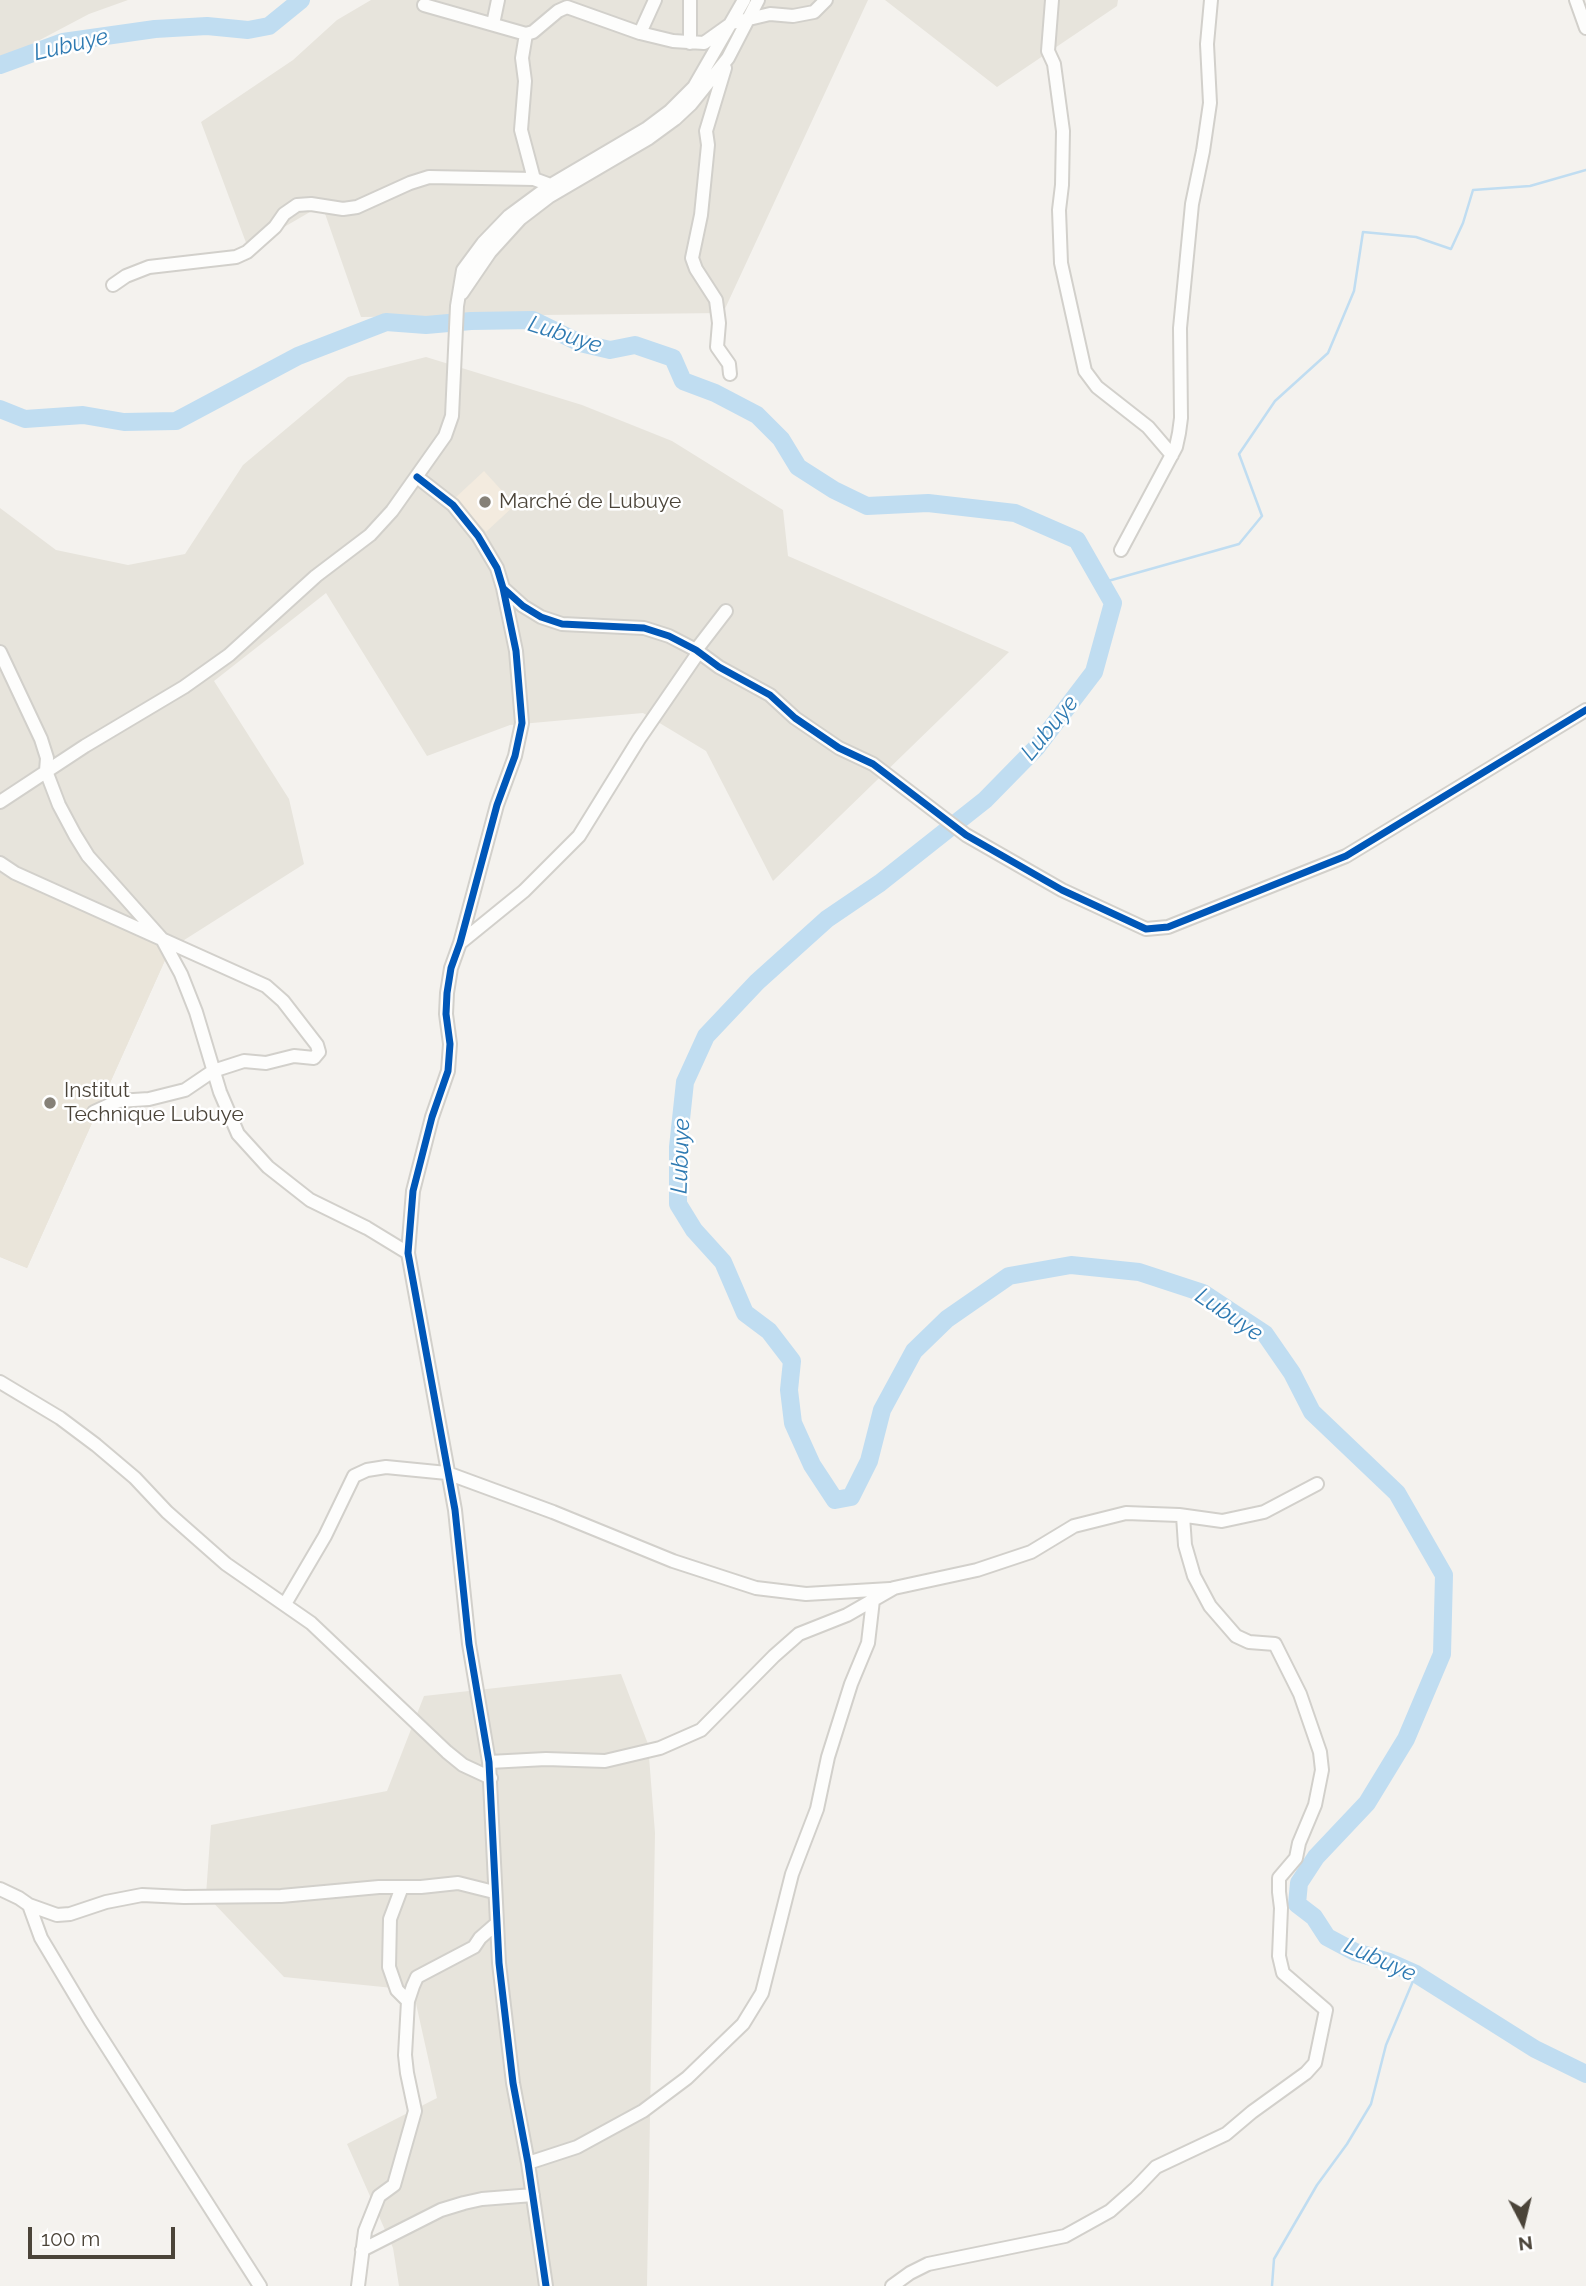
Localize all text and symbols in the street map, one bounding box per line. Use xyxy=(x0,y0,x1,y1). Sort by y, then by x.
water label: Lubuye xyxy=(31,23,111,67)
water label: Lubuye xyxy=(525,310,605,360)
place label: Marché de Lubuye xyxy=(499,489,681,515)
marker: Marché de Lubuye xyxy=(477,494,493,510)
water label: Lubuye xyxy=(1015,690,1085,766)
place label: Institut Technique Lubuye xyxy=(64,1078,244,1128)
marker: Institut Technique Lubuye xyxy=(42,1095,58,1111)
water label: Lubuye xyxy=(666,1118,696,1194)
water label: Lubuye xyxy=(1190,1282,1268,1348)
water label: Lubuye xyxy=(1340,1932,1420,1988)
north arrow xyxy=(1488,2188,1558,2258)
scale bar xyxy=(32,2212,178,2256)
text: 100 m xyxy=(41,2226,100,2251)
text: N xyxy=(1517,2232,1534,2256)

